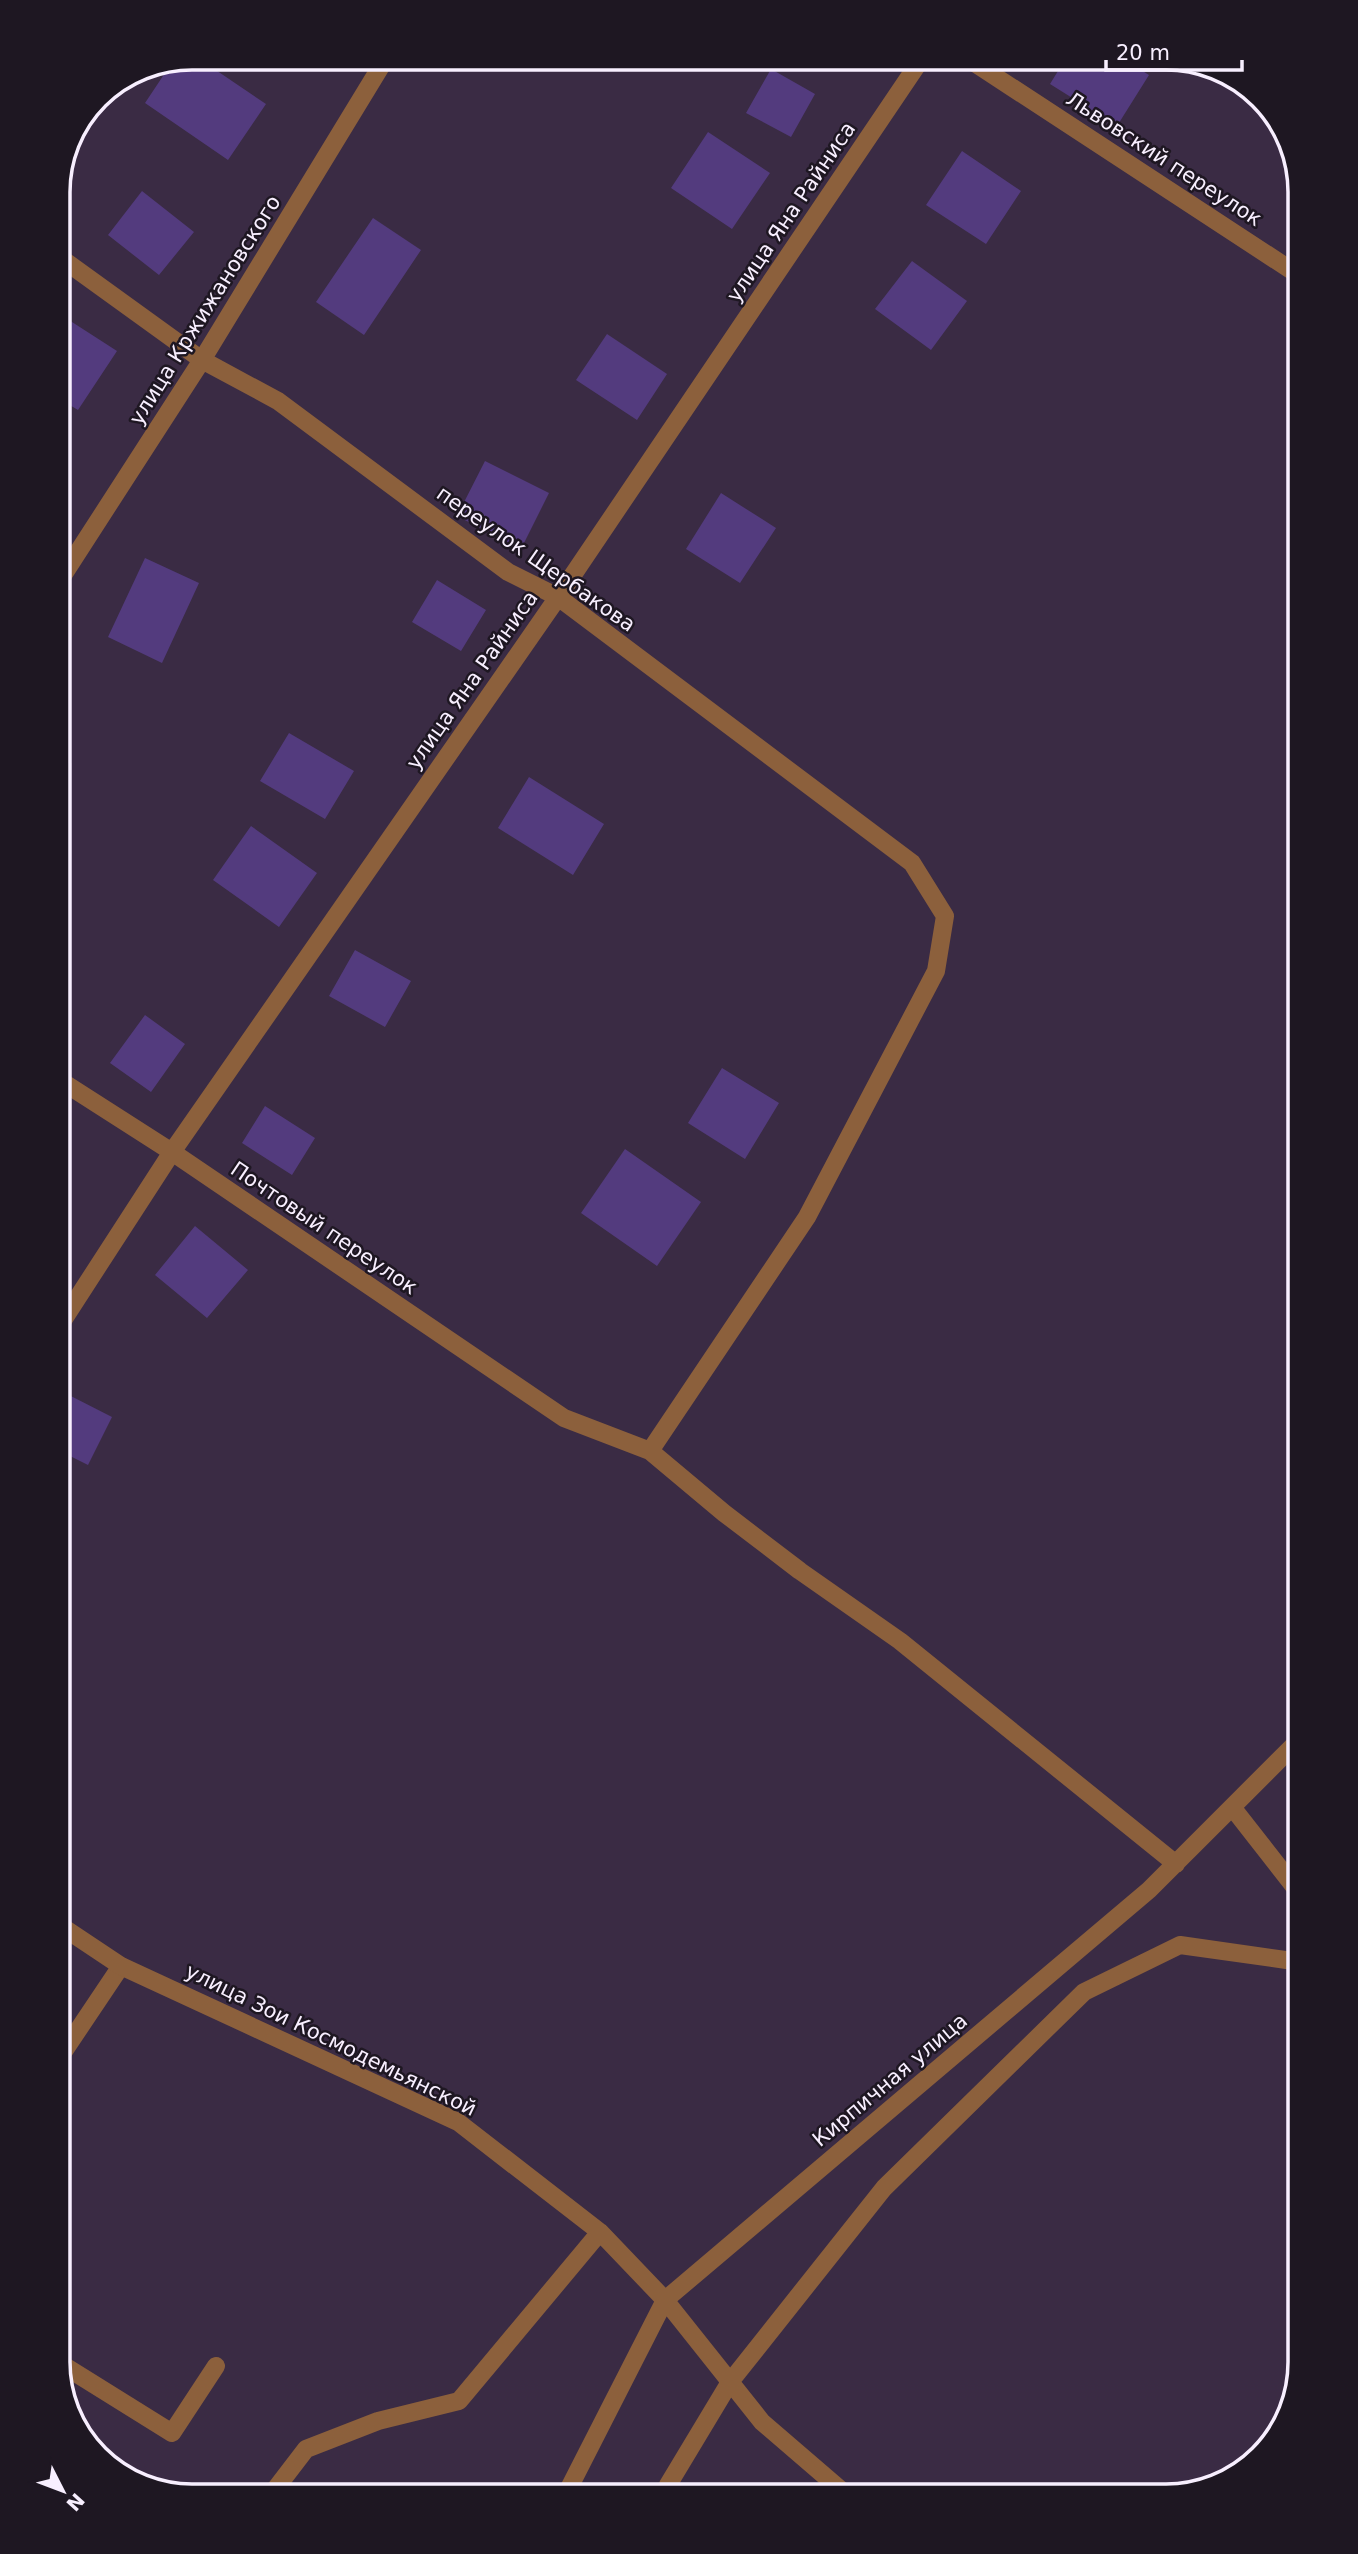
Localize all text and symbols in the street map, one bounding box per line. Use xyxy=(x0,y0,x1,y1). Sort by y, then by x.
scale bar xyxy=(1106,28,1242,72)
text: 20 m xyxy=(1116,41,1170,65)
street label: Львовский переулок xyxy=(1062,87,1266,231)
street label: улица Яна Райниса xyxy=(722,117,860,307)
street label: улица Кржижановского xyxy=(124,191,286,429)
street label: переулок Щербакова xyxy=(432,481,640,637)
street label: улица Яна Райниса xyxy=(401,586,543,774)
street label: Почтовый переулок xyxy=(226,1157,422,1299)
street label: улица Зои Космодемьянской xyxy=(182,1959,480,2121)
street label: Кирпичная улица xyxy=(808,2008,972,2152)
north arrow xyxy=(28,2456,98,2526)
text: N xyxy=(62,2489,89,2516)

